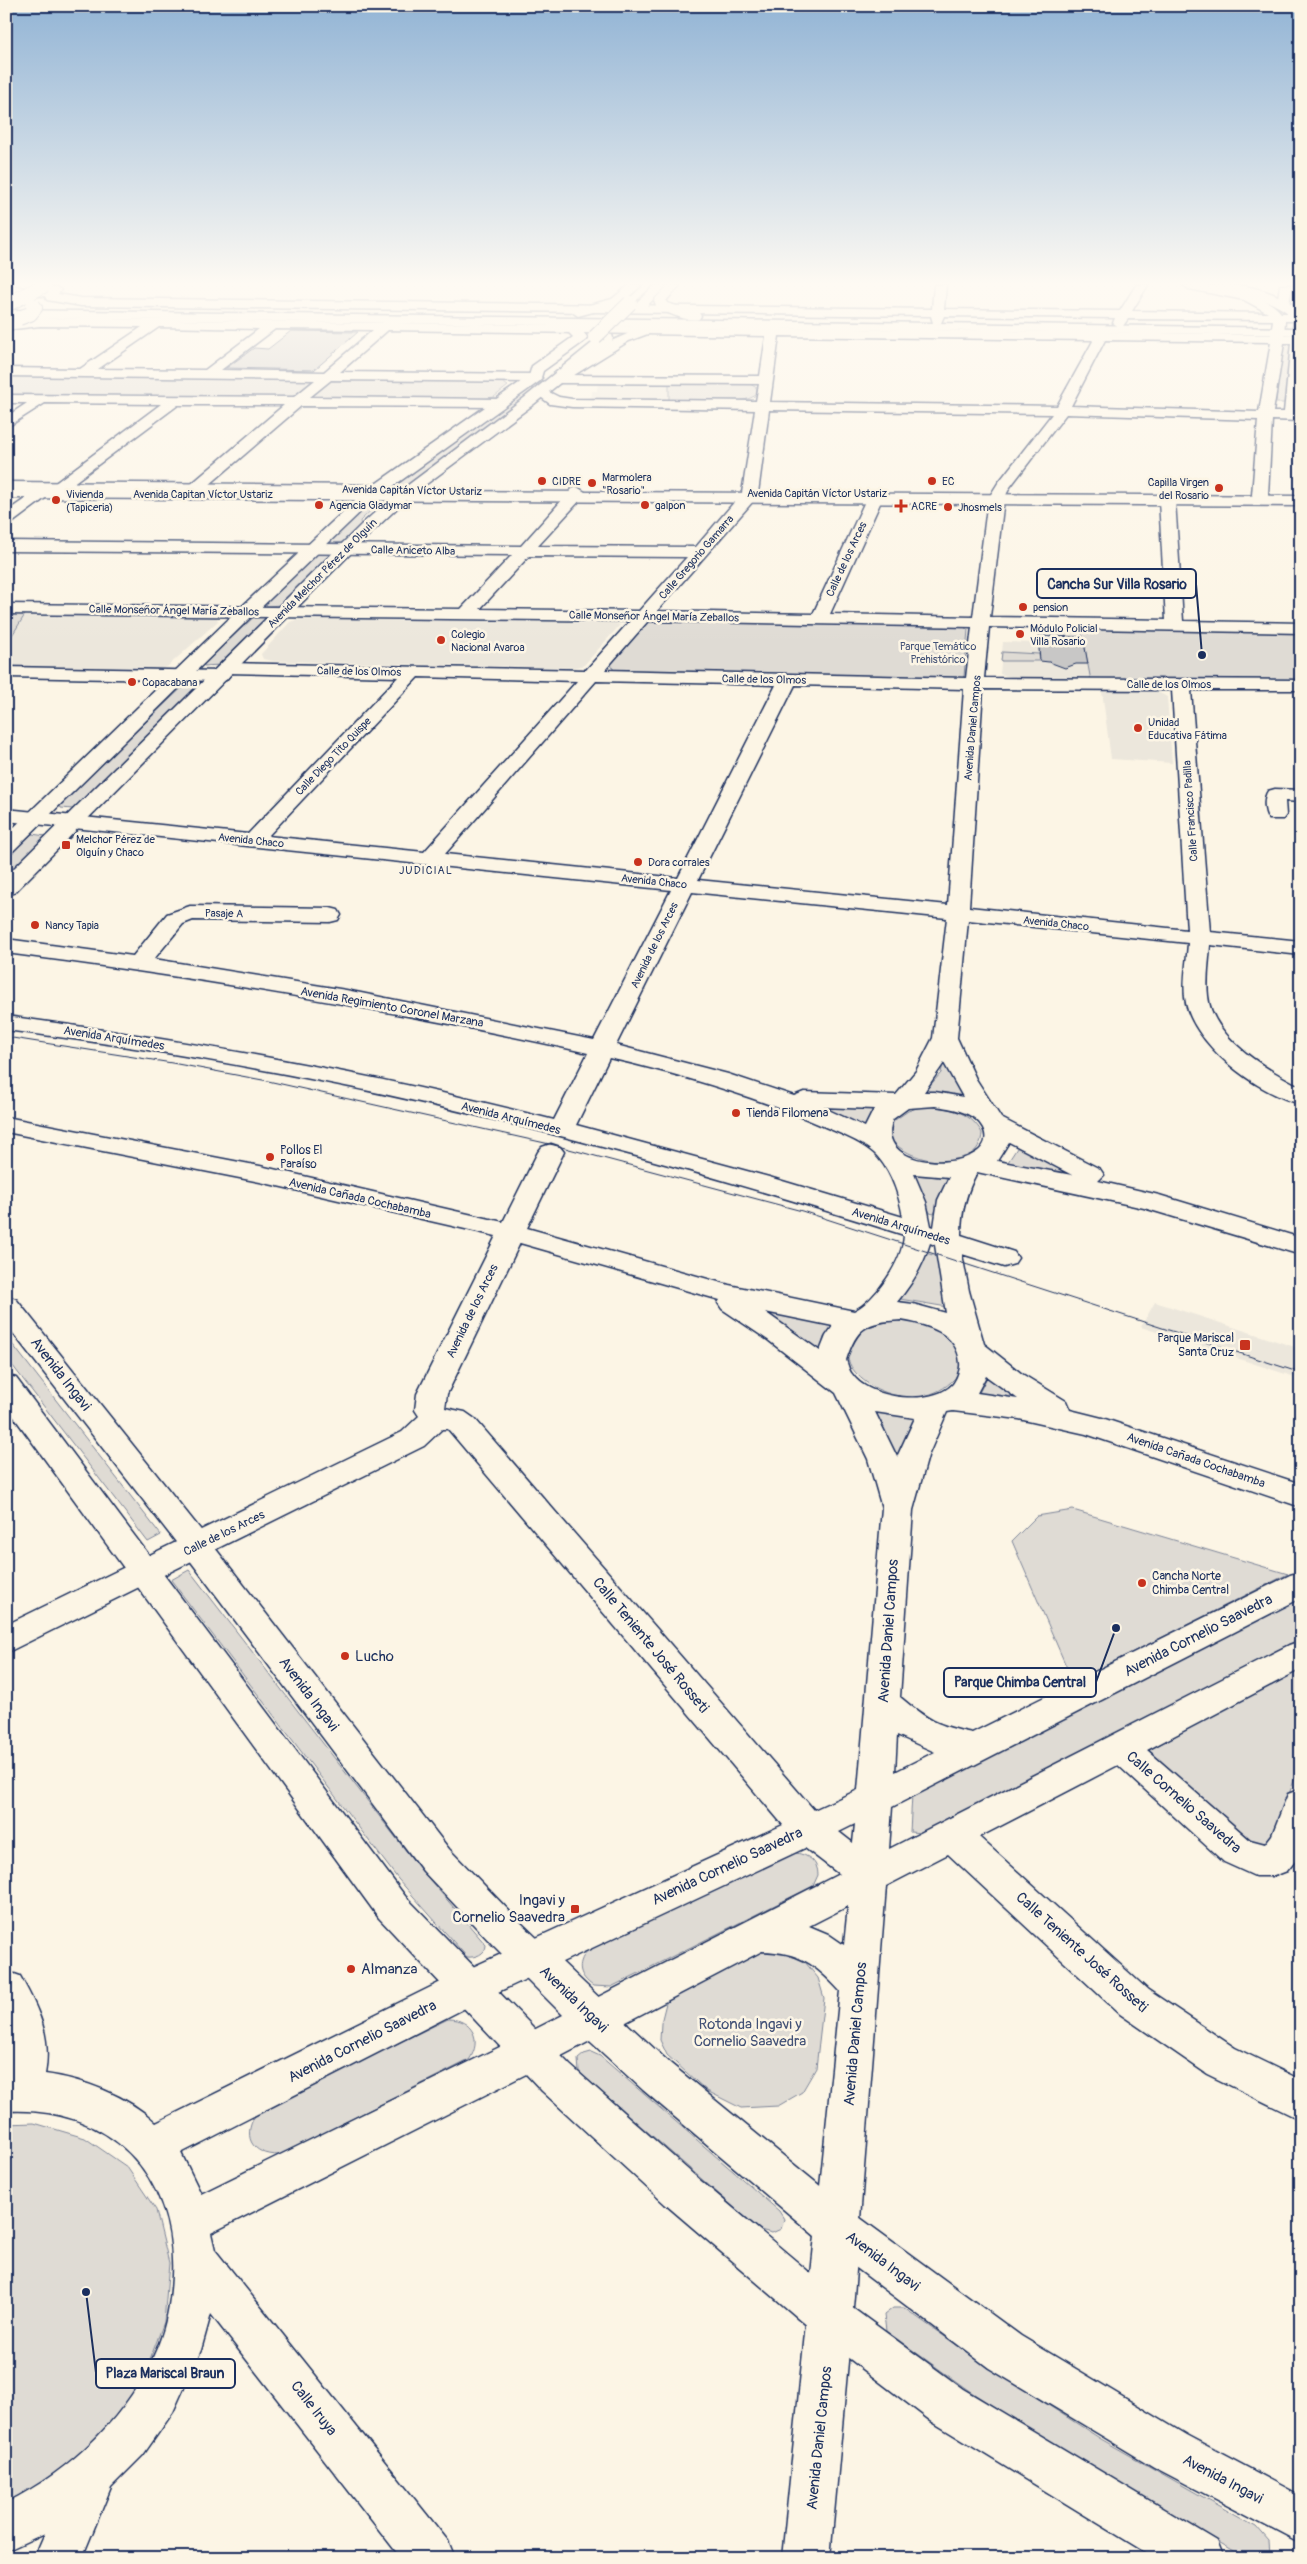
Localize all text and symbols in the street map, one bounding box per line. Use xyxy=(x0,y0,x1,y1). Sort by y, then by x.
place label: Marmolera "Rosario" xyxy=(602,471,652,497)
marker: CIDRE xyxy=(536,475,548,487)
place label: CIDRE xyxy=(552,475,581,488)
marker: EC xyxy=(926,475,938,487)
place label: EC xyxy=(942,475,955,488)
place label: Capilla Virgen del Rosario xyxy=(1148,476,1209,502)
marker: Marmolera "Rosario" xyxy=(586,477,598,489)
marker: Capilla Virgen del Rosario xyxy=(1213,482,1225,494)
street label: Avenida Capitán Víctor Ustariz xyxy=(342,483,482,498)
street label: Avenida Capitán Víctor Ustariz xyxy=(747,487,887,500)
place label: Vivienda (Tapiceria) xyxy=(66,488,113,514)
street label: Avenida Capitan Víctor Ustariz xyxy=(133,488,273,501)
marker: Vivienda (Tapiceria) xyxy=(50,494,62,506)
marker: Agencia Gladymar xyxy=(313,499,325,511)
place label: Agencia Gladymar xyxy=(329,499,412,512)
marker: galpon xyxy=(639,499,651,511)
place label: galpon xyxy=(655,499,685,512)
marker: ACRE xyxy=(895,500,907,512)
place label: ACRE xyxy=(911,500,937,513)
marker: Jhosmels xyxy=(942,501,954,513)
place label: Jhosmels xyxy=(958,501,1002,514)
street label: Calle Gregorio Gamarra xyxy=(656,513,736,602)
street label: Avenida Melchor Pérez de Olguín xyxy=(265,516,380,631)
street label: Calle de los Arces xyxy=(823,520,870,599)
street label: Calle Aniceto Alba xyxy=(371,543,455,558)
callout: Cancha Sur Villa Rosario xyxy=(1037,569,1196,598)
text: Cancha Sur Villa Rosario xyxy=(1047,576,1187,593)
marker: pension xyxy=(1017,601,1029,613)
place label: pension xyxy=(1033,601,1068,614)
street label: Calle Monseñor Ángel María Zeballos xyxy=(89,603,259,618)
street label: Calle Monseñor Ángel María Zeballos xyxy=(569,609,739,624)
place label: Módulo Policial Villa Rosario xyxy=(1030,622,1098,648)
place label: Colegio Nacional Avaroa xyxy=(451,628,525,654)
marker: Módulo Policial Villa Rosario xyxy=(1014,628,1026,640)
marker: Colegio Nacional Avaroa xyxy=(435,634,447,646)
park label: Parque Temático Prehistórico xyxy=(900,640,976,666)
street label: Calle de los Olmos xyxy=(317,664,401,679)
street label: Calle de los Olmos xyxy=(722,672,806,687)
street label: Avenida Daniel Campos xyxy=(961,675,984,781)
marker: Copacabana xyxy=(126,676,138,688)
place label: Copacabana xyxy=(142,676,197,689)
street label: Calle de los Olmos xyxy=(1127,678,1211,691)
street label: Calle Diego Tito Quispe xyxy=(293,714,374,798)
place label: Unidad Educativa Fátima xyxy=(1148,716,1227,742)
marker: Unidad Educativa Fátima xyxy=(1132,722,1144,734)
street label: Calle Francisco Padilla xyxy=(1180,760,1201,862)
street label: Avenida Chaco xyxy=(217,831,285,850)
place label: Melchor Pérez de Olguín y Chaco xyxy=(76,833,156,859)
marker: Melchor Pérez de Olguín y Chaco xyxy=(60,839,72,851)
marker: Dora corrales xyxy=(632,856,644,868)
place label: Dora corrales xyxy=(648,856,710,869)
district label: JUDICIAL xyxy=(399,864,453,877)
street label: Avenida Chaco xyxy=(620,872,688,891)
street label: Avenida de los Arces xyxy=(628,900,681,990)
street label: Pasaje A xyxy=(205,907,243,920)
street label: Avenida Chaco xyxy=(1022,914,1090,933)
marker: Nancy Tapia xyxy=(29,919,41,931)
place label: Nancy Tapia xyxy=(45,919,99,932)
street label: Avenida Regimiento Coronel Marzana xyxy=(299,984,485,1031)
street label: Avenida Arquímedes xyxy=(62,1023,166,1054)
street label: Avenida Arquímedes xyxy=(460,1099,563,1138)
place label: Tienda Filomena xyxy=(746,1106,829,1121)
marker: Tienda Filomena xyxy=(730,1107,742,1119)
place label: Pollos El Paraíso xyxy=(280,1143,322,1172)
marker: Pollos El Paraíso xyxy=(264,1151,276,1163)
street label: Avenida Cañada Cochabamba xyxy=(287,1175,433,1222)
street label: Avenida Arquímedes xyxy=(850,1204,952,1249)
street label: Avenida de los Arces xyxy=(443,1261,502,1361)
place label: Parque Mariscal Santa Cruz xyxy=(1157,1331,1234,1360)
street label: Avenida Ingavi xyxy=(26,1334,95,1415)
marker: Parque Mariscal Santa Cruz xyxy=(1238,1338,1252,1352)
street label: Avenida Cañada Cochabamba xyxy=(1125,1430,1267,1491)
street label: Calle de los Arces xyxy=(181,1507,268,1560)
street label: Avenida Daniel Campos xyxy=(874,1558,903,1704)
place label: Cancha Norte Chimba Central xyxy=(1152,1569,1229,1598)
street label: Calle Teniente José Rosseti xyxy=(588,1574,713,1717)
marker: Cancha Norte Chimba Central xyxy=(1136,1577,1148,1589)
street label: Avenida Cornelio Saavedra xyxy=(1121,1590,1276,1681)
place label: Lucho xyxy=(355,1647,394,1666)
marker: Lucho xyxy=(339,1650,351,1662)
street label: Avenida Ingavi xyxy=(275,1653,343,1735)
callout: Parque Chimba Central xyxy=(944,1668,1096,1697)
text: Parque Chimba Central xyxy=(954,1674,1086,1691)
street label: Calle Cornelio Saavedra xyxy=(1122,1747,1245,1858)
street label: Avenida Cornelio Saavedra xyxy=(649,1823,806,1910)
street label: Calle Teniente José Rosseti xyxy=(1012,1888,1152,2017)
place label: Ingavi y Cornelio Saavedra xyxy=(452,1891,566,1927)
marker: Ingavi y Cornelio Saavedra xyxy=(569,1903,581,1915)
place label: Almanza xyxy=(361,1960,417,1979)
street label: Avenida Daniel Campos xyxy=(840,1961,871,2107)
street label: Avenida Ingavi xyxy=(535,1962,612,2037)
marker: Almanza xyxy=(345,1963,357,1975)
street label: Avenida Cornelio Saavedra xyxy=(285,1996,440,2087)
park label: Rotonda Ingavi y Cornelio Saavedra xyxy=(694,2015,806,2051)
street label: Avenida Ingavi xyxy=(842,2227,924,2296)
callout: Plaza Mariscal Braun xyxy=(96,2359,235,2388)
text: Plaza Mariscal Braun xyxy=(106,2365,224,2382)
street label: Avenida Daniel Campos xyxy=(803,2365,837,2511)
street label: Calle Iruya xyxy=(286,2377,341,2440)
street label: Avenida Ingavi xyxy=(1179,2450,1266,2509)

